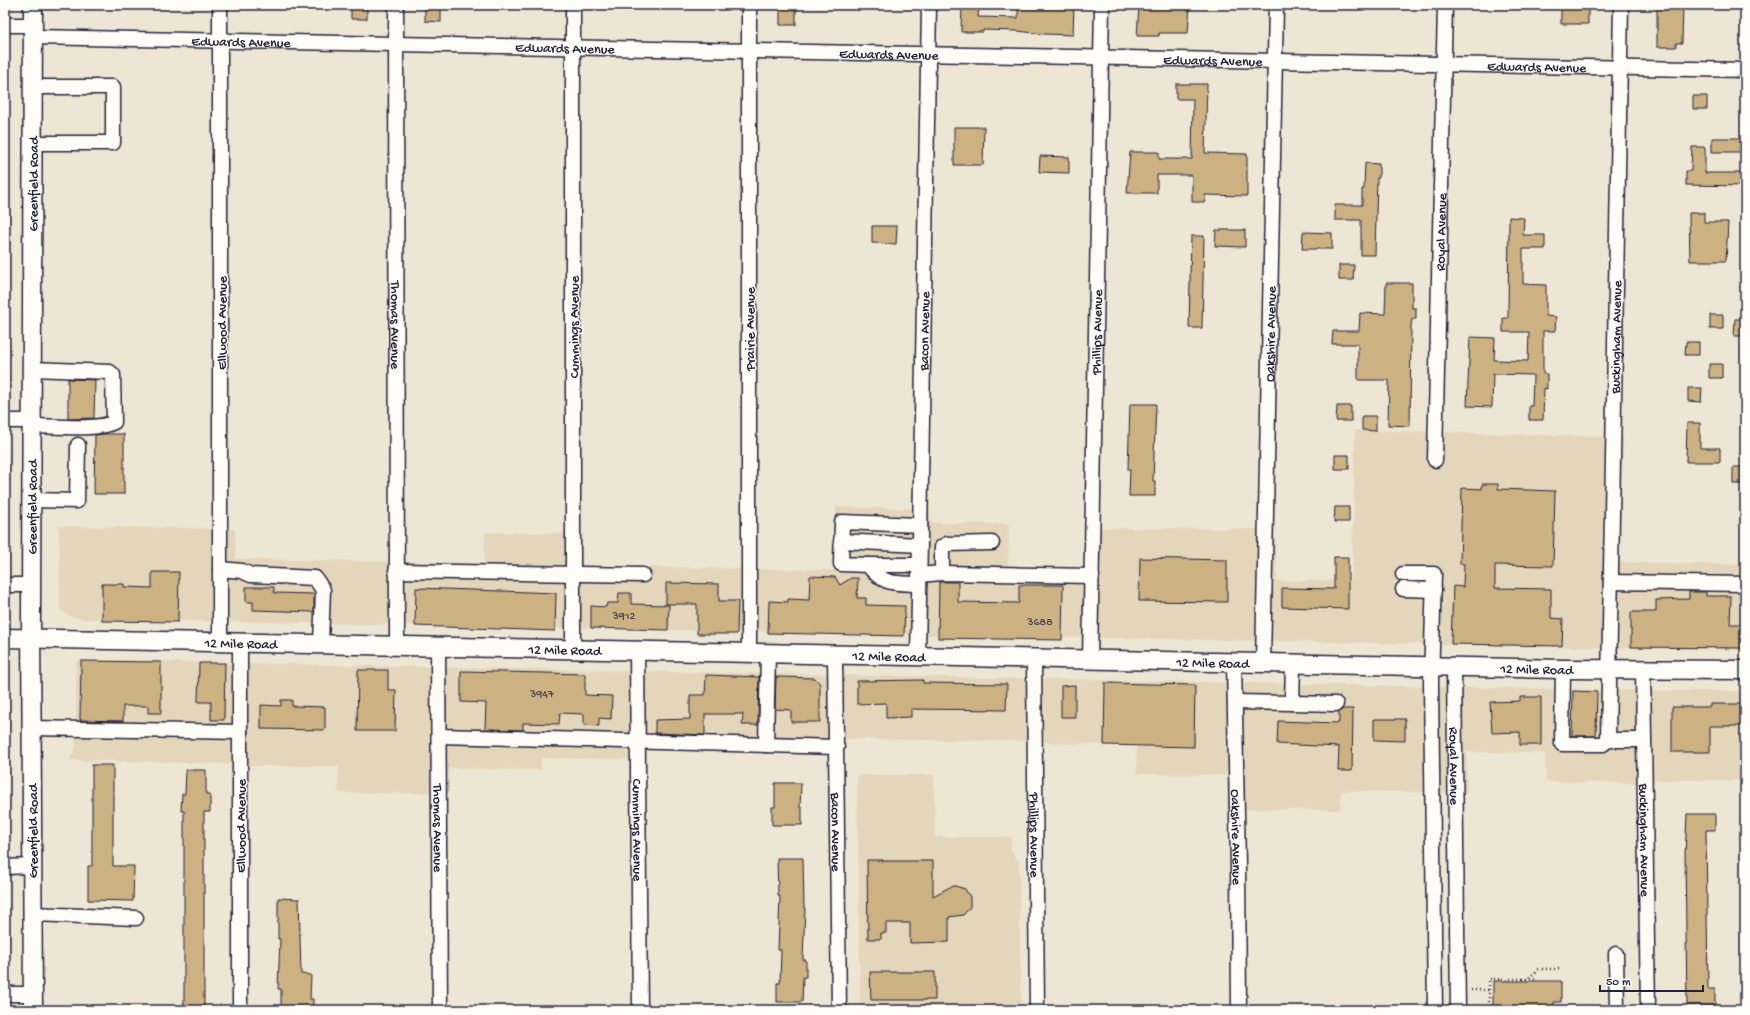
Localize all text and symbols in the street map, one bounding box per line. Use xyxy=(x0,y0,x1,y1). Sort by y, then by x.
street label: Edwards Avenue xyxy=(191,34,292,53)
street label: Edwards Avenue xyxy=(515,40,615,59)
street label: Edwards Avenue xyxy=(839,47,939,65)
street label: Edwards Avenue xyxy=(1163,53,1263,72)
street label: Edwards Avenue xyxy=(1487,59,1587,78)
street label: Greenfield Road xyxy=(26,135,44,231)
street label: Royal Avenue xyxy=(1433,192,1452,271)
street label: Ellwood Avenue xyxy=(215,275,232,370)
street label: Cummings Avenue xyxy=(567,275,584,378)
street label: Thomas Avenue xyxy=(385,280,403,370)
street label: Buckingham Avenue xyxy=(1608,280,1627,395)
street label: Oakshire Avenue xyxy=(1263,285,1281,382)
street label: Prairie Avenue xyxy=(743,286,760,372)
street label: Phillips Avenue xyxy=(1089,289,1108,376)
street label: Bacon Avenue xyxy=(917,291,935,372)
street label: Greenfield Road xyxy=(25,458,43,554)
house number: 3912 xyxy=(612,610,636,624)
house number: 3688 xyxy=(1026,616,1053,630)
street label: 12 Mile Road xyxy=(203,636,279,654)
street label: 12 Mile Road xyxy=(527,642,603,661)
street label: 12 Mile Road xyxy=(851,649,927,667)
street label: 12 Mile Road xyxy=(1175,655,1251,674)
street label: 12 Mile Road xyxy=(1499,662,1575,680)
house number: 3947 xyxy=(529,688,555,702)
street label: Royal Avenue xyxy=(1444,727,1462,806)
street label: Ellwood Avenue xyxy=(234,778,251,873)
street label: Cummings Avenue xyxy=(627,779,645,882)
street label: Greenfield Road xyxy=(26,782,43,878)
street label: Buckingham Avenue xyxy=(1634,782,1652,897)
street label: Thomas Avenue xyxy=(428,783,445,873)
street label: Oakshire Avenue xyxy=(1225,789,1244,886)
street label: Bacon Avenue xyxy=(826,791,843,872)
street label: Phillips Avenue xyxy=(1024,791,1042,878)
scale bar xyxy=(1600,967,1703,993)
text: 50 m xyxy=(1606,976,1631,990)

